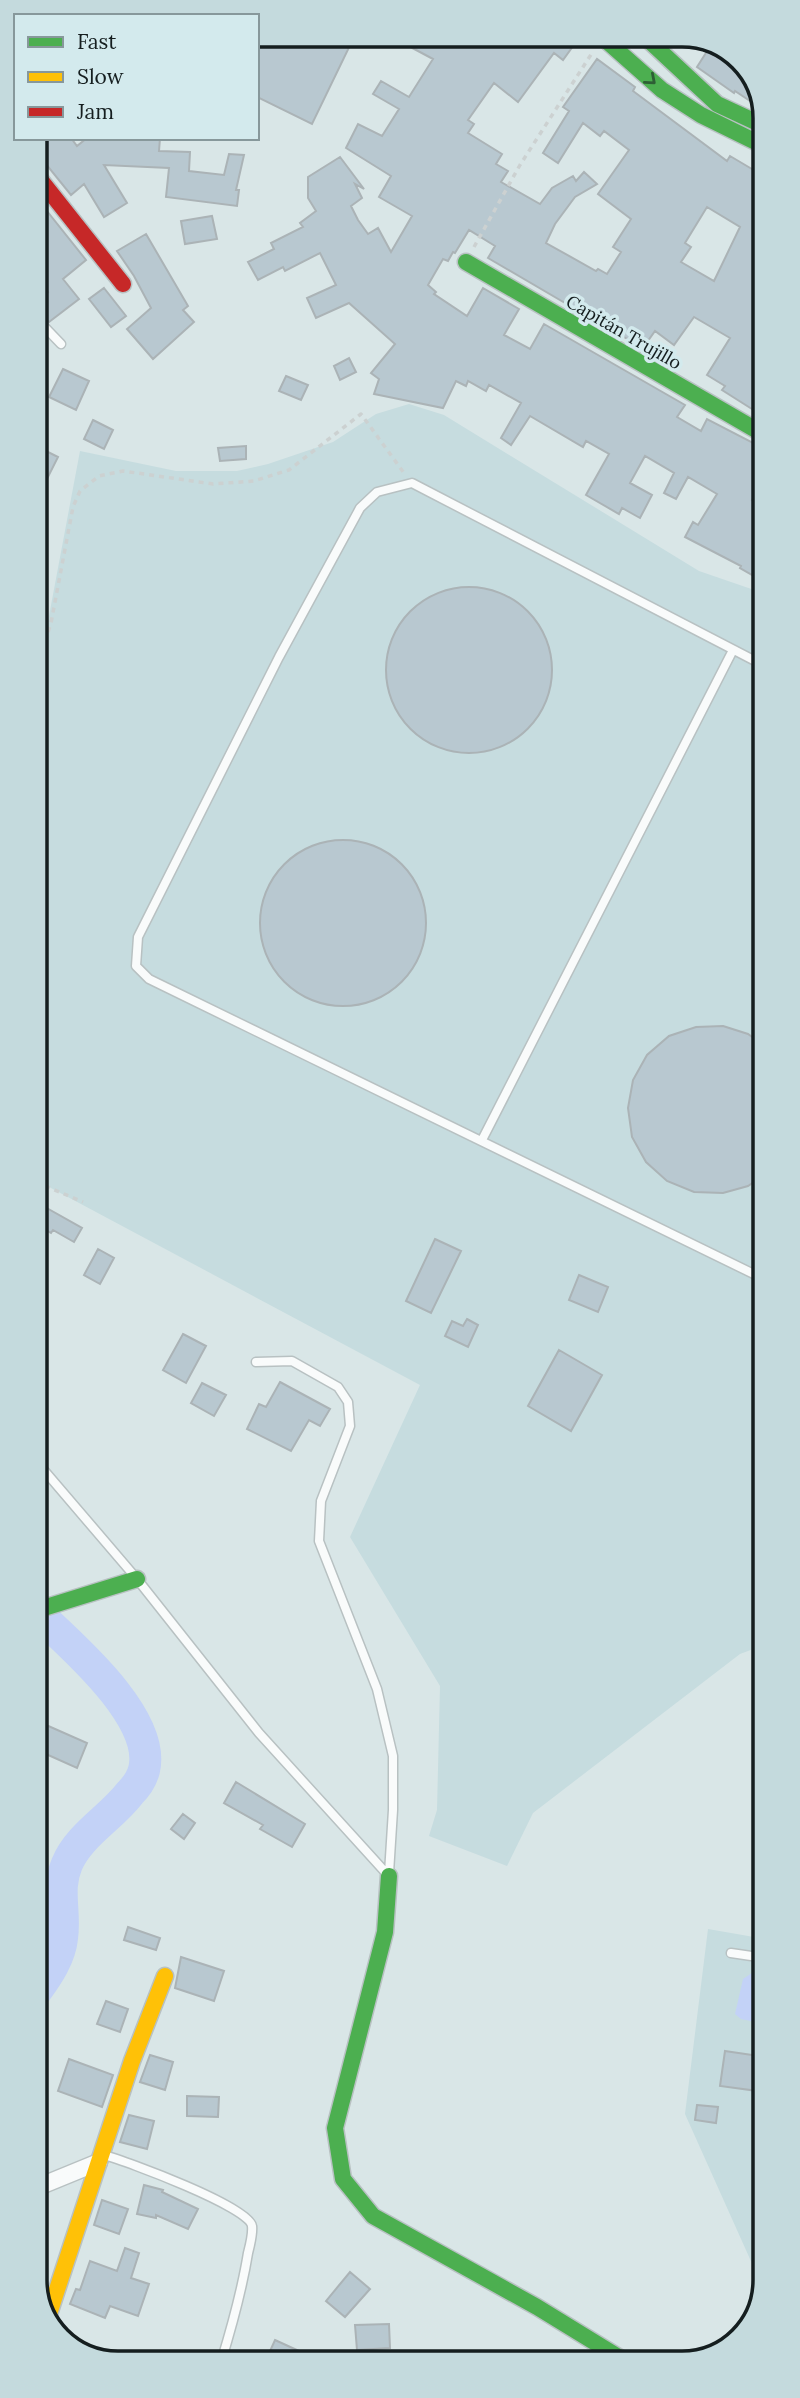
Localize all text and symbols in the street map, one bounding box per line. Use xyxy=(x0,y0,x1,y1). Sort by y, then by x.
legend xyxy=(14,14,259,140)
text: Fast xyxy=(77,28,117,55)
text: Slow xyxy=(77,63,124,90)
one-way arrow xyxy=(643,72,656,84)
text: Jam xyxy=(76,98,114,125)
street label: Capitán Trujillo xyxy=(562,290,686,374)

